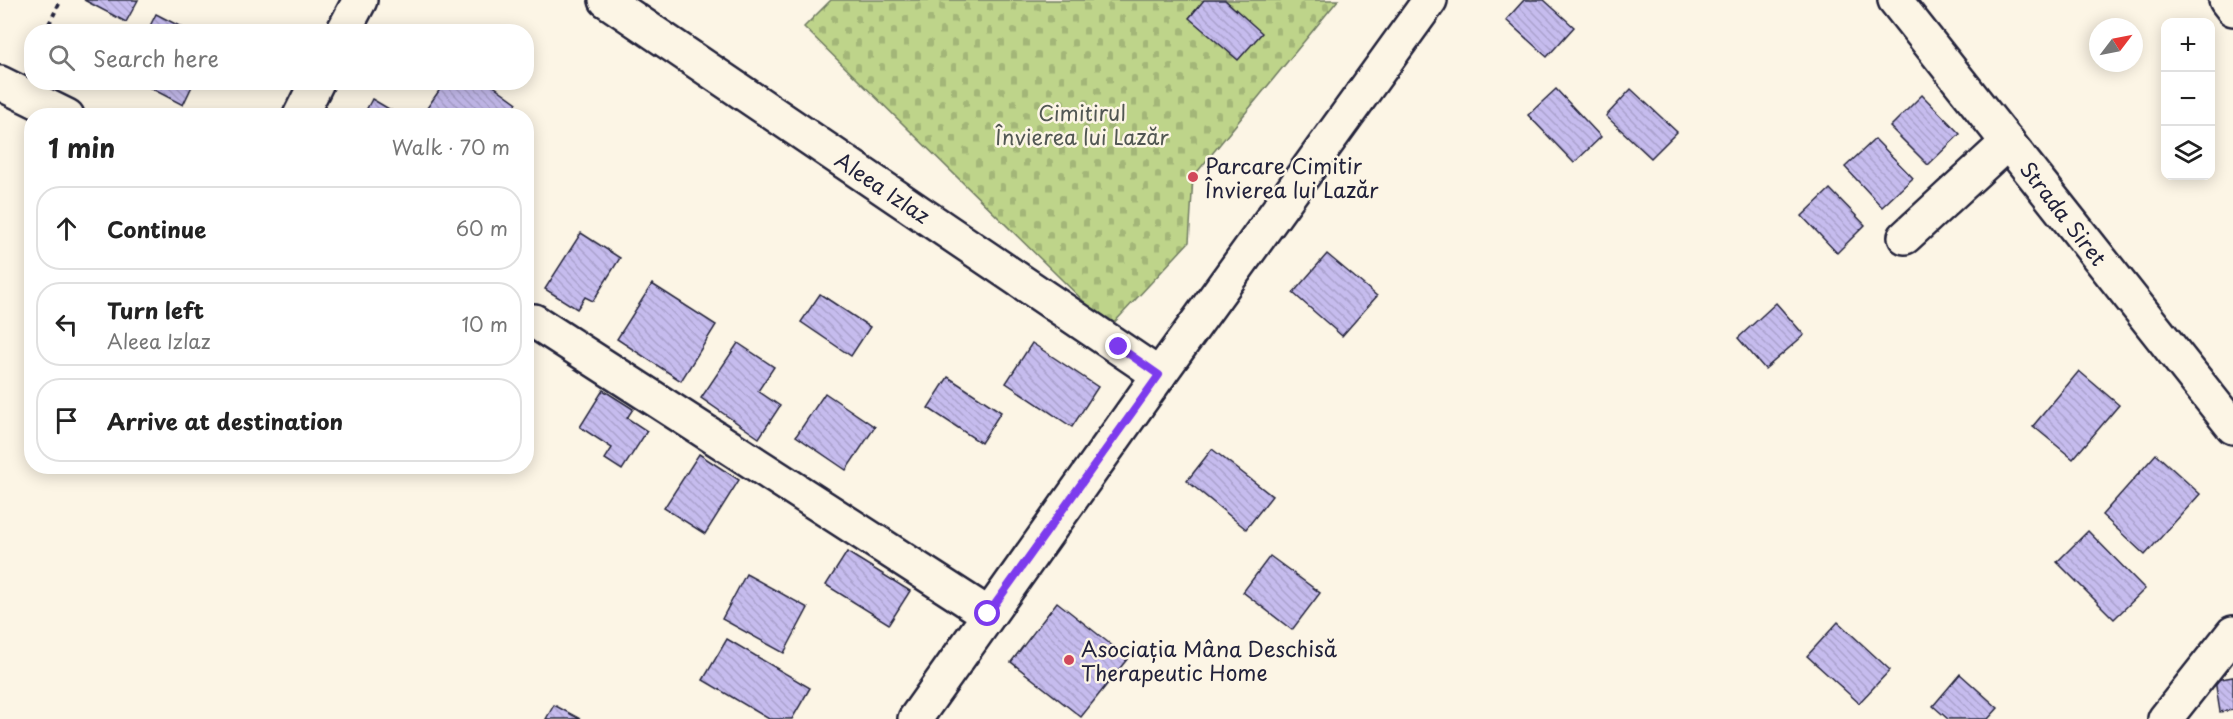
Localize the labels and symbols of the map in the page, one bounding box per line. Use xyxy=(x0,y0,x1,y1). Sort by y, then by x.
north arrow xyxy=(2089,18,2143,72)
park label: Cimitirul Învierea lui Lazăr xyxy=(995,96,1169,152)
street label: Aleea Izlaz xyxy=(829,143,937,231)
place label: Parcare Cimitir Învierea lui Lazăr xyxy=(1205,149,1379,205)
street label: Strada Siret xyxy=(2013,154,2115,272)
marker: Parcare Cimitir Învierea lui Lazăr xyxy=(1186,170,1200,184)
route end xyxy=(1105,333,1131,359)
route start xyxy=(974,600,1000,626)
place label: Asociația Mâna Deschisă Therapeutic Home xyxy=(1081,632,1338,688)
marker: Asociația Mâna Deschisă Therapeutic Home xyxy=(1062,653,1076,667)

